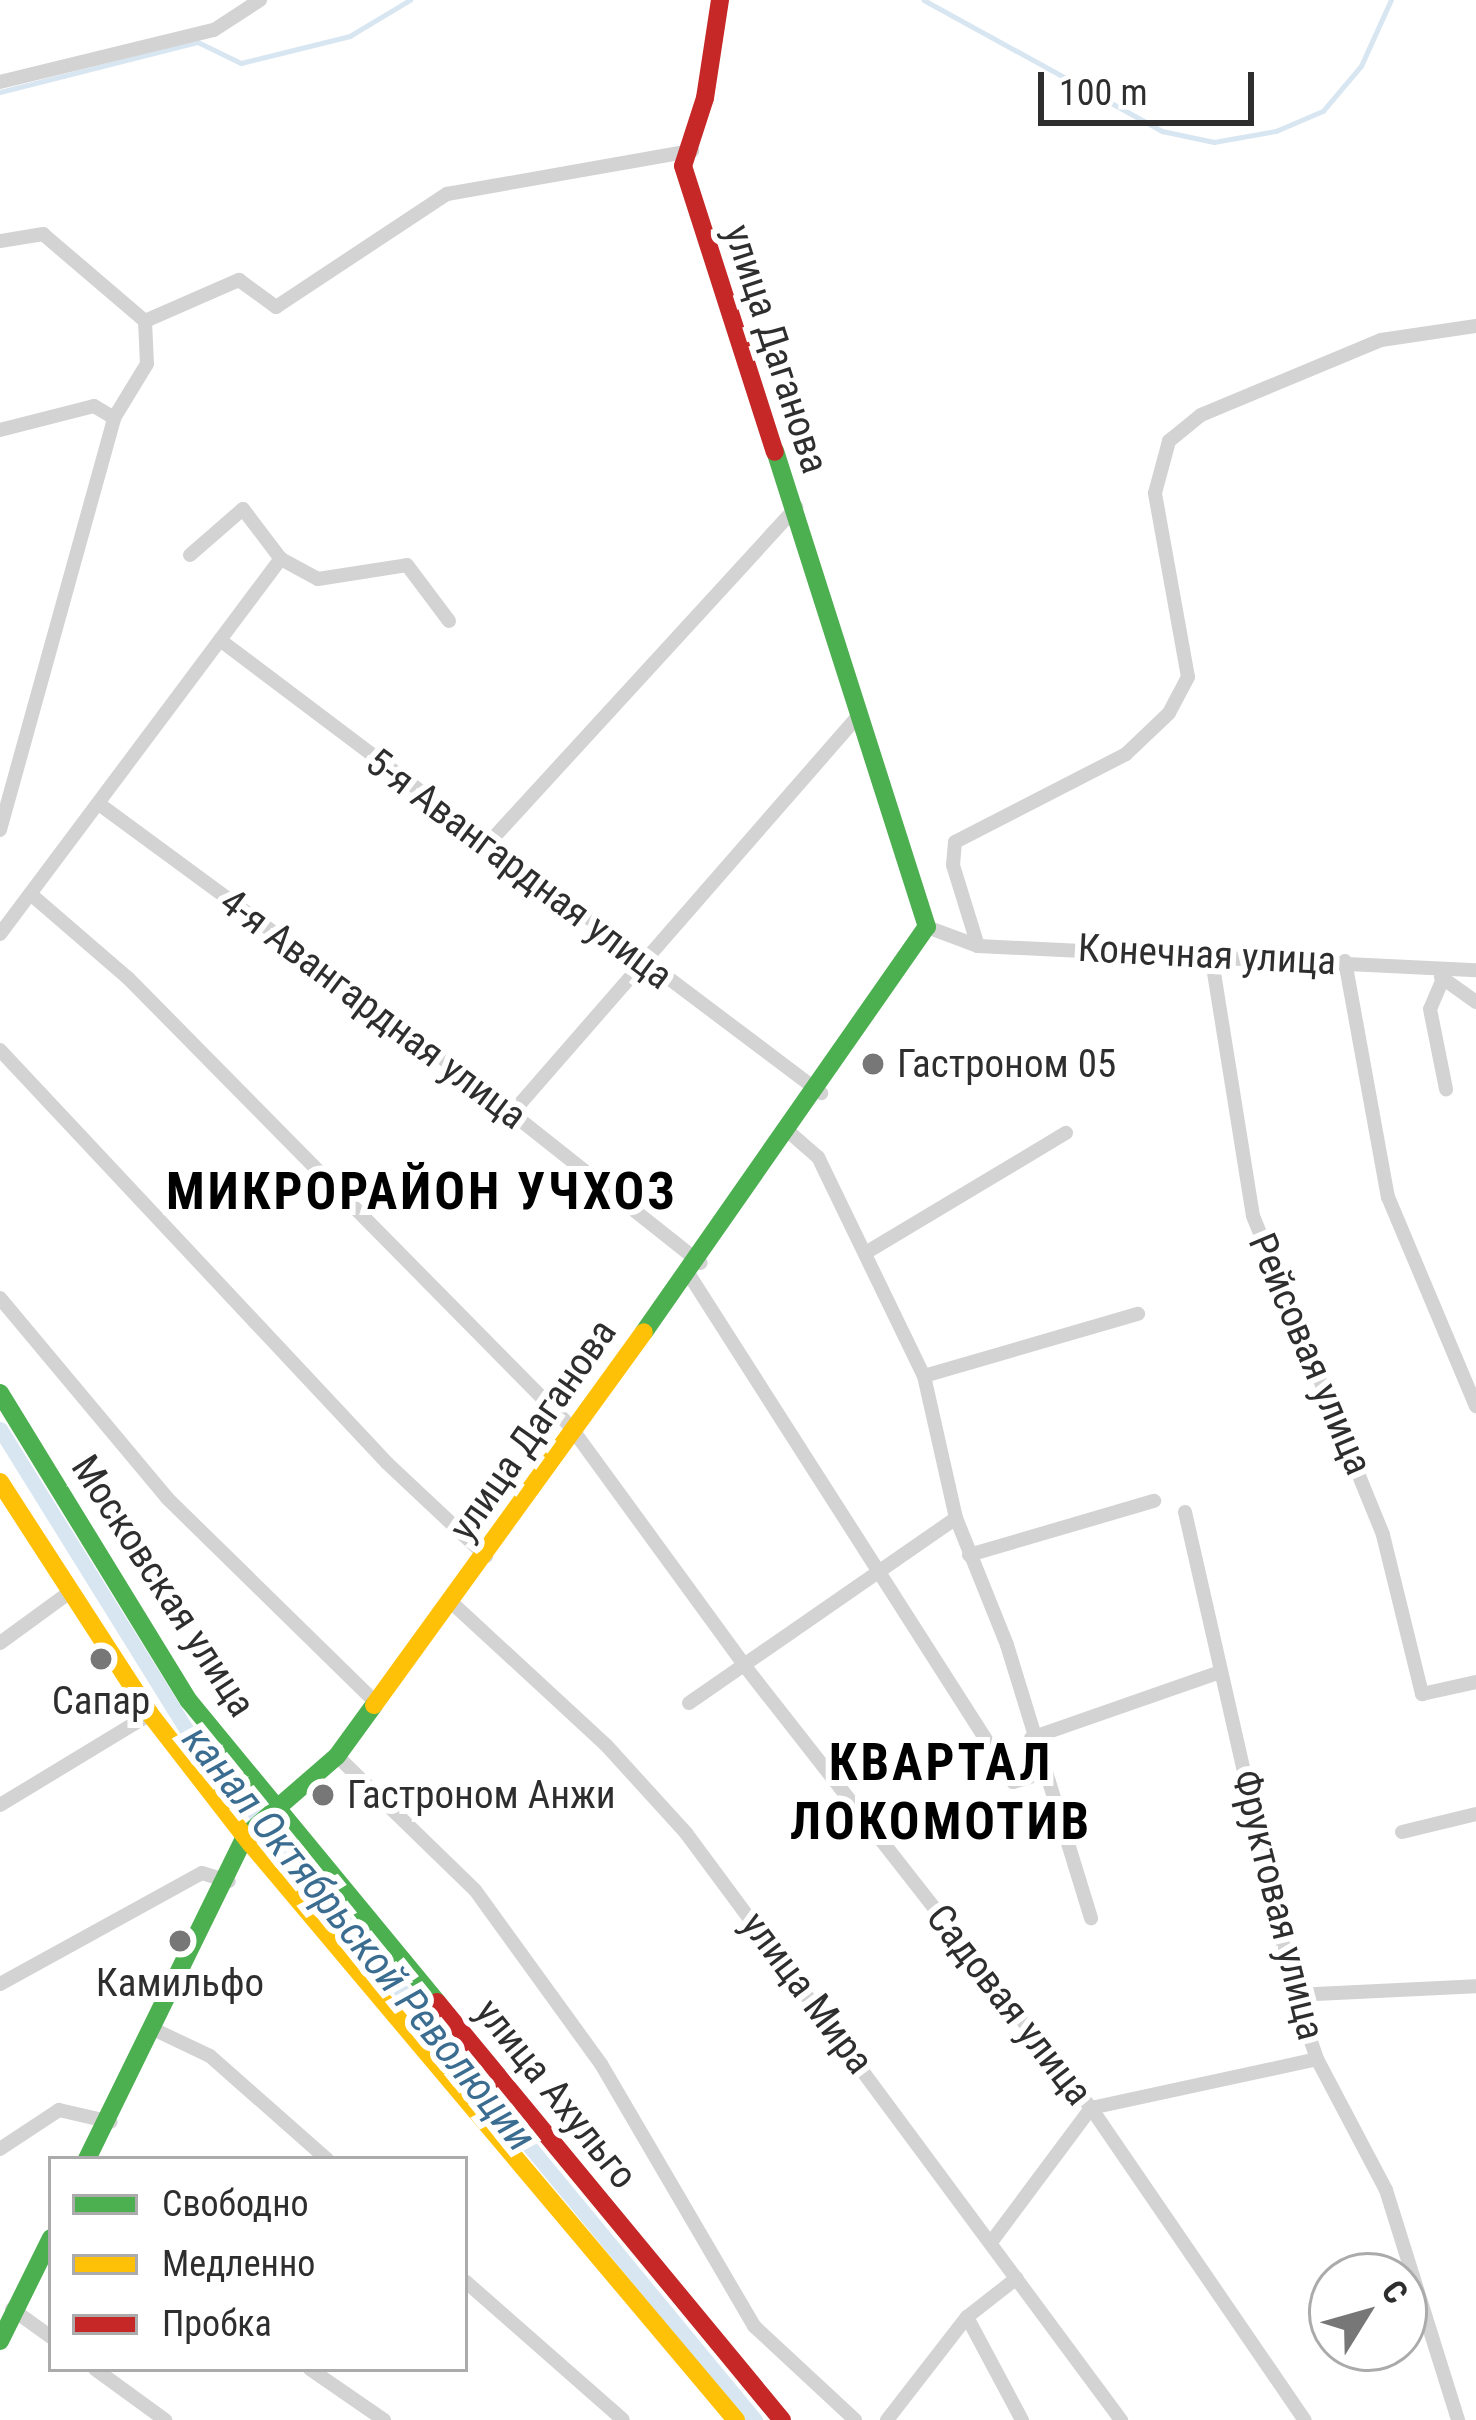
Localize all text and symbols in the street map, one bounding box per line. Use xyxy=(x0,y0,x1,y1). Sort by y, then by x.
scale bar xyxy=(1044,48,1260,122)
text: 100 m xyxy=(1059,72,1148,114)
street label: улица Даганова xyxy=(714,219,838,479)
street label: 5-я Авангардная улица xyxy=(357,739,681,999)
street label: 4-я Авангардная улица xyxy=(211,879,535,1139)
street label: Конечная улица xyxy=(1077,925,1337,985)
place label: Гастроном 05 xyxy=(897,1041,1116,1087)
marker: Гастроном 05 xyxy=(860,1051,886,1077)
district label: МИКРОРАЙОН УЧХОЗ xyxy=(166,1161,678,1223)
street label: Рейсовая улица xyxy=(1238,1226,1382,1482)
street label: улица Даганова xyxy=(440,1311,626,1549)
street label: Московская улица xyxy=(61,1447,265,1725)
marker: Сапар xyxy=(88,1646,114,1672)
place label: Сапар xyxy=(52,1678,150,1724)
water label: канал Октябрьской Революции xyxy=(172,1715,546,2161)
district label: КВАРТАЛ ЛОКОМОТИВ xyxy=(790,1733,1092,1853)
street label: Фруктовая улица xyxy=(1222,1765,1334,2045)
place label: Гастроном Анжи xyxy=(347,1772,616,1818)
marker: Гастроном Анжи xyxy=(310,1782,336,1808)
street label: Садовая улица xyxy=(916,1895,1102,2115)
street label: улица Мира xyxy=(731,1903,883,2083)
marker: Камильфо xyxy=(167,1928,193,1954)
place label: Камильфо xyxy=(96,1960,264,2006)
street label: улица Ахульго xyxy=(465,1990,647,2198)
legend xyxy=(48,2156,468,2372)
text: Свободно xyxy=(162,2183,309,2225)
text: Медленно xyxy=(162,2243,315,2285)
north arrow xyxy=(1308,2252,1428,2372)
text: С xyxy=(1374,2273,1416,2311)
text: Пробка xyxy=(162,2303,272,2345)

